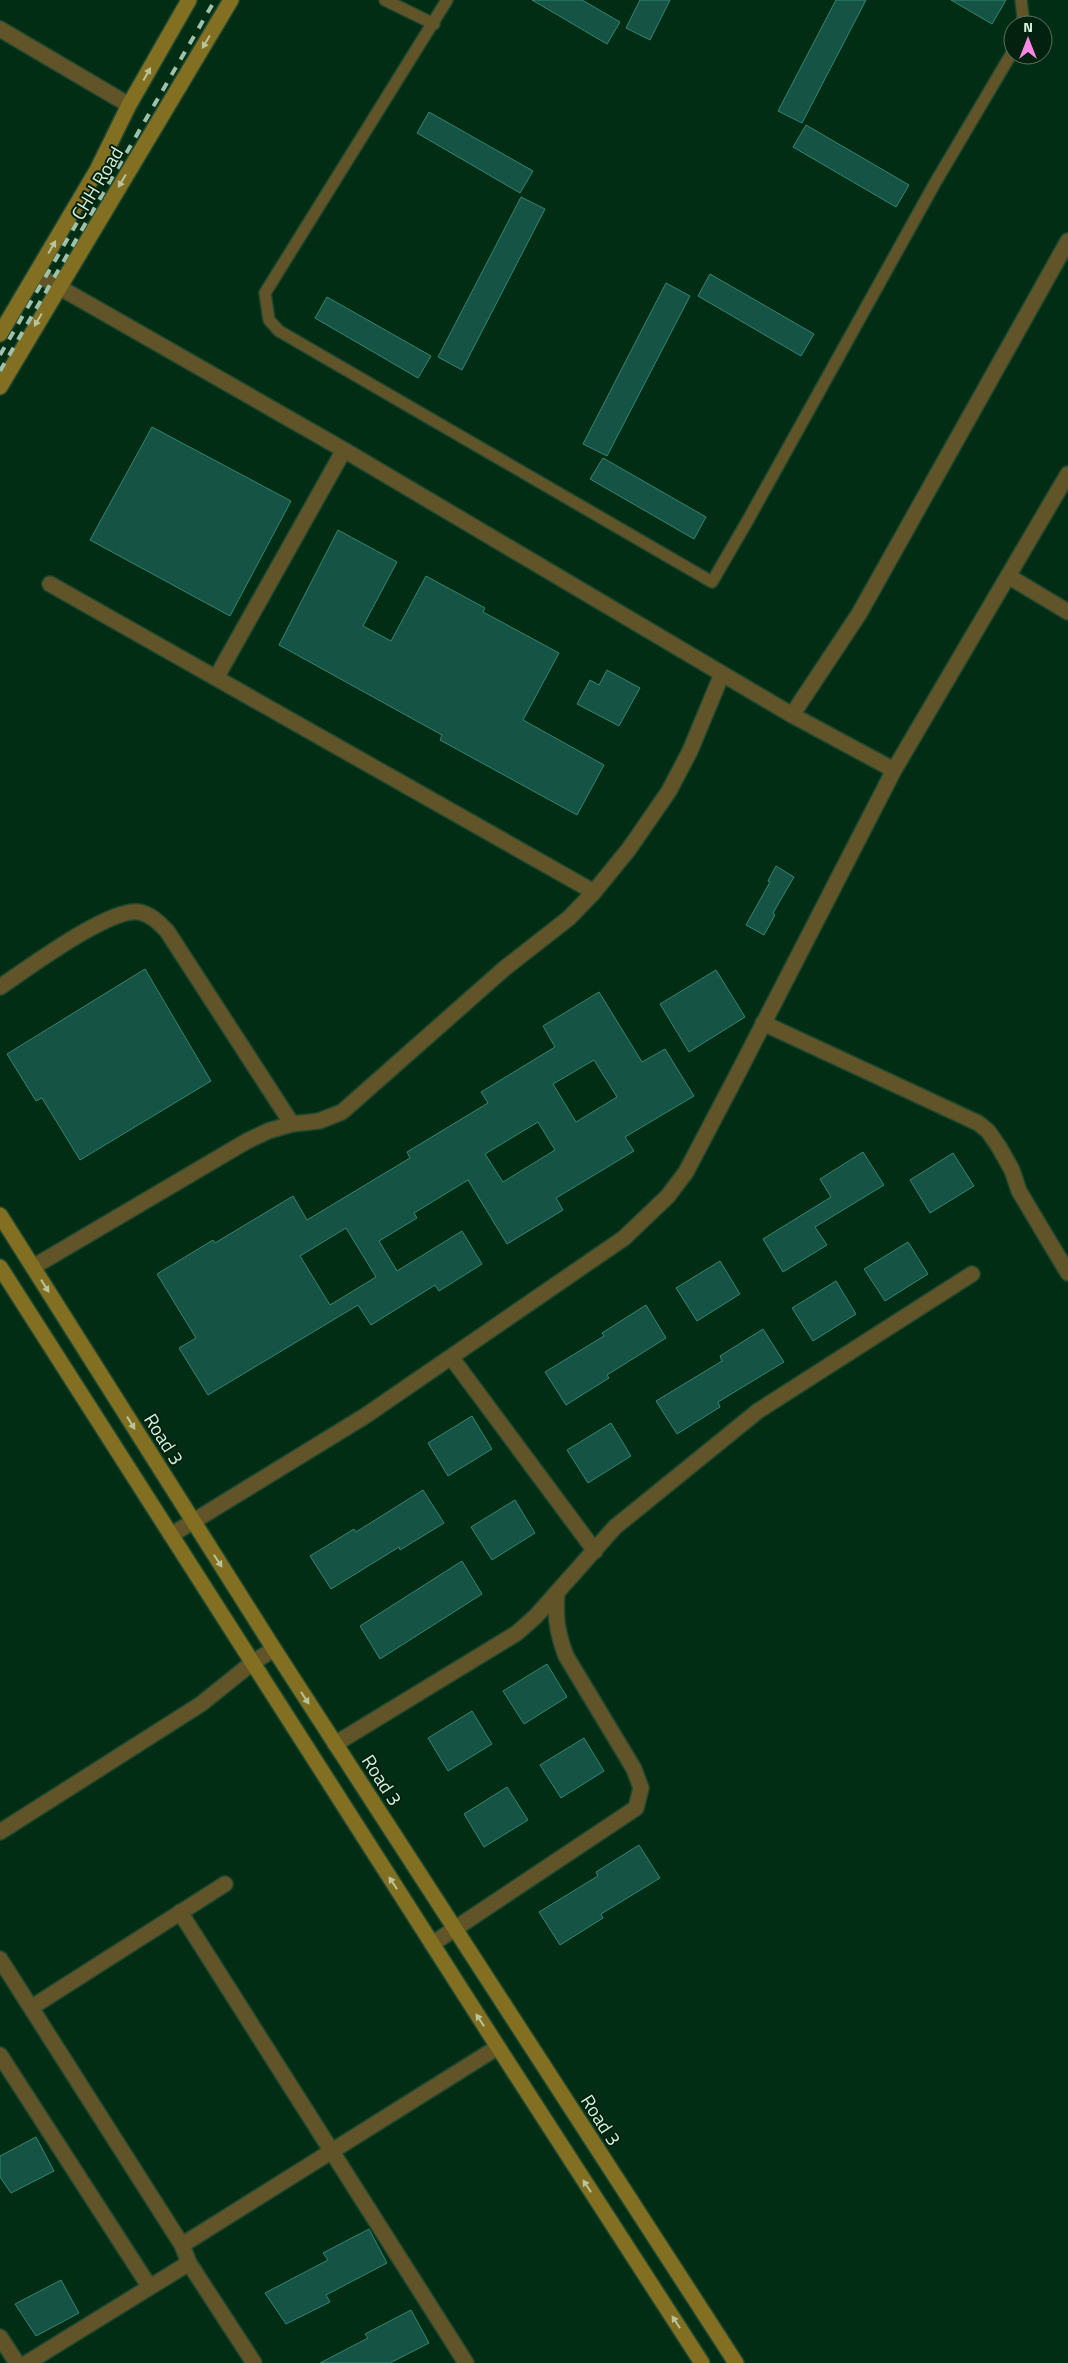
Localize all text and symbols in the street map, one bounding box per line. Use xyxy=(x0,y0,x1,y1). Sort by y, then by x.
north arrow xyxy=(1003,15,1053,65)
text: N xyxy=(1023,16,1033,37)
one-way arrow xyxy=(201,35,210,48)
one-way arrow xyxy=(143,67,151,82)
street label: CHH Road xyxy=(63,140,130,225)
one-way arrow xyxy=(117,174,126,187)
one-way arrow xyxy=(47,241,56,254)
one-way arrow xyxy=(34,314,43,327)
one-way arrow xyxy=(40,1279,49,1292)
street label: Road 3 xyxy=(137,1407,192,1470)
one-way arrow xyxy=(126,1417,136,1430)
one-way arrow xyxy=(213,1554,222,1568)
one-way arrow xyxy=(300,1691,310,1704)
street label: Road 3 xyxy=(355,1748,410,1811)
one-way arrow xyxy=(388,1876,398,1890)
one-way arrow xyxy=(476,2013,485,2026)
street label: Road 3 xyxy=(574,2088,629,2151)
one-way arrow xyxy=(582,2179,592,2193)
one-way arrow xyxy=(671,2316,681,2329)

